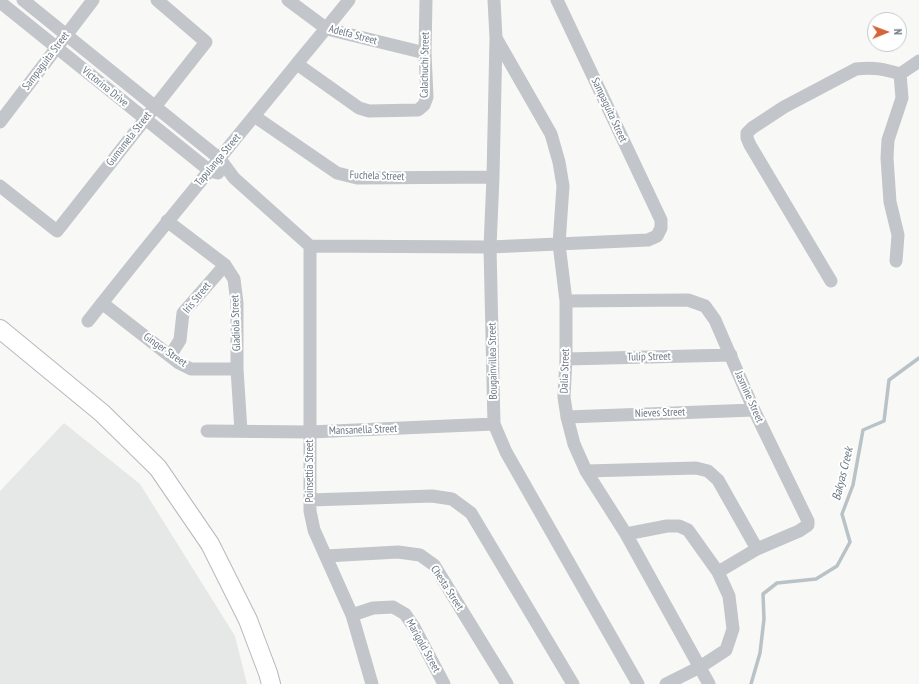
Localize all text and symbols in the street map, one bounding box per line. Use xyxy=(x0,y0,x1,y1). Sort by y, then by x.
north arrow xyxy=(867,12,907,52)
street label: Adelfa Street xyxy=(327,22,379,48)
street label: Sampaguita Street xyxy=(20,29,72,93)
text: N xyxy=(891,29,905,35)
street label: Calachuchi Street xyxy=(418,32,432,98)
street label: Victorina Drive xyxy=(79,64,131,110)
street label: Sampaguita Street xyxy=(588,76,630,144)
street label: Gumamela Street xyxy=(104,109,154,169)
street label: Tapulanga Street xyxy=(192,131,244,189)
street label: Fuchela Street xyxy=(349,168,405,184)
street label: Iris Street xyxy=(180,280,214,316)
street label: Gladiola Street xyxy=(228,295,244,351)
street label: Bougainvillea Street xyxy=(486,322,500,400)
street label: Ginger Street xyxy=(141,330,189,370)
street label: Dalia Street xyxy=(558,348,572,394)
street label: Tulip Street xyxy=(627,350,671,364)
street label: Jasmine Street xyxy=(732,369,766,425)
street label: Nieves Street xyxy=(635,406,685,420)
street label: Mansanella Street xyxy=(329,422,397,438)
street label: Poinsettia Street xyxy=(303,440,317,502)
water label: Bakyas Creek xyxy=(829,446,857,502)
street label: Chesta Street xyxy=(428,563,466,613)
street label: Marigold Street xyxy=(403,617,443,675)

